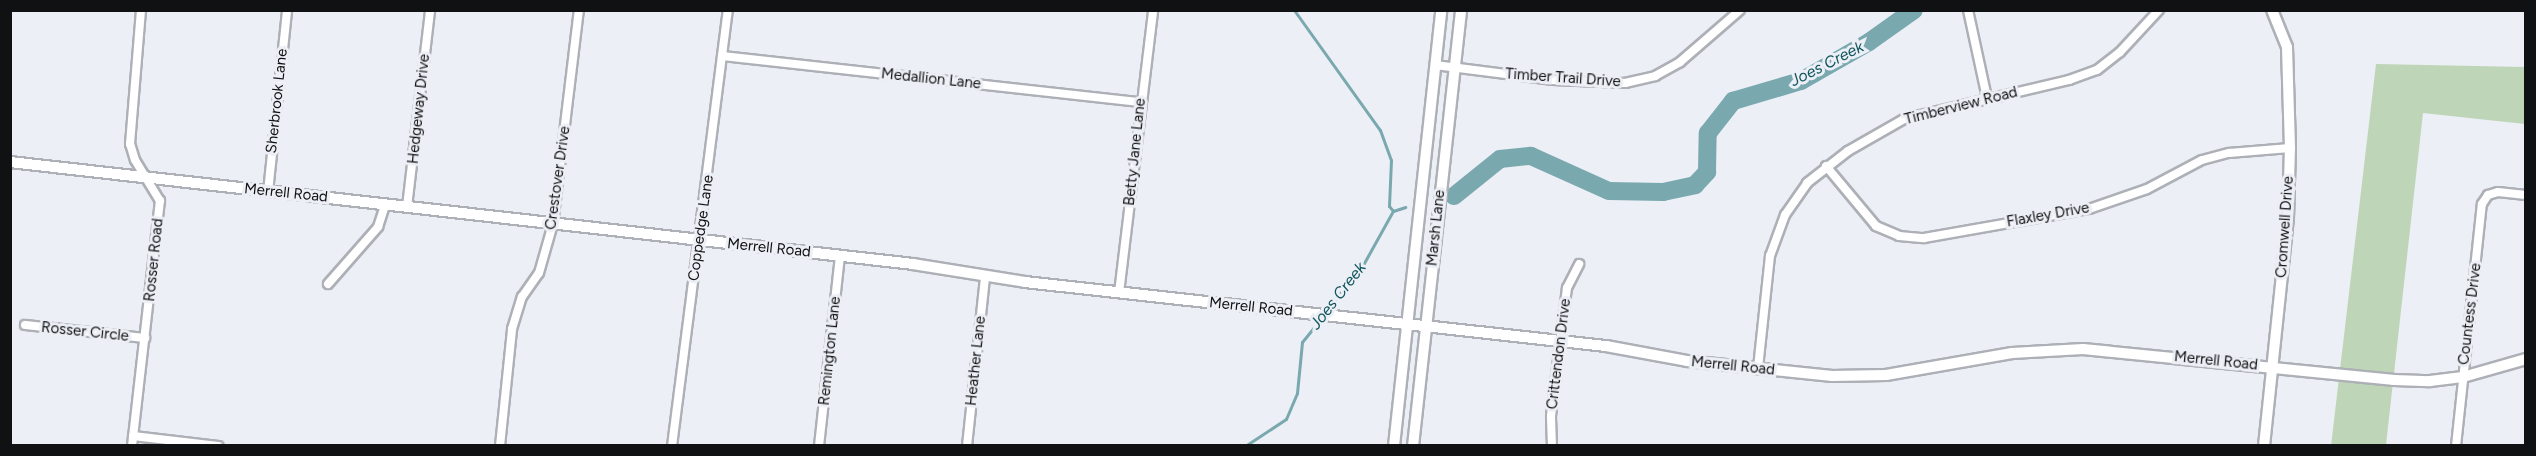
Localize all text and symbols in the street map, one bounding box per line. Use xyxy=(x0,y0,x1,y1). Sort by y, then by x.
water label: Joes Creek xyxy=(1787,37,1867,91)
street label: Sherbrook Lane xyxy=(263,48,291,154)
street label: Hedgeway Drive xyxy=(404,53,434,165)
street label: Medallion Lane xyxy=(880,65,982,93)
street label: Timber Trail Drive xyxy=(1505,65,1621,91)
street label: Timberview Road xyxy=(1903,83,2019,129)
street label: Betty Jane Lane xyxy=(1120,97,1150,207)
street label: Crestover Drive xyxy=(542,125,574,231)
street label: Coppedge Lane xyxy=(685,174,717,282)
street label: Cromwell Drive xyxy=(2272,175,2298,279)
street label: Merrell Road xyxy=(243,180,329,206)
street label: Marsh Lane xyxy=(1423,189,1449,267)
street label: Flaxley Drive xyxy=(2005,199,2091,231)
street label: Rosser Road xyxy=(141,218,167,302)
street label: Merrell Road xyxy=(726,235,812,261)
water label: Joes Creek xyxy=(1306,259,1370,333)
street label: Countess Drive xyxy=(2455,262,2485,366)
street label: Merrell Road xyxy=(1208,294,1294,320)
street label: Remington Lane xyxy=(815,296,845,406)
street label: Crittendon Drive xyxy=(1543,298,1575,410)
street label: Heather Lane xyxy=(962,315,990,407)
street label: Rosser Circle xyxy=(40,318,130,346)
street label: Merrell Road xyxy=(2173,348,2259,374)
street label: Merrell Road xyxy=(1690,353,1776,379)

